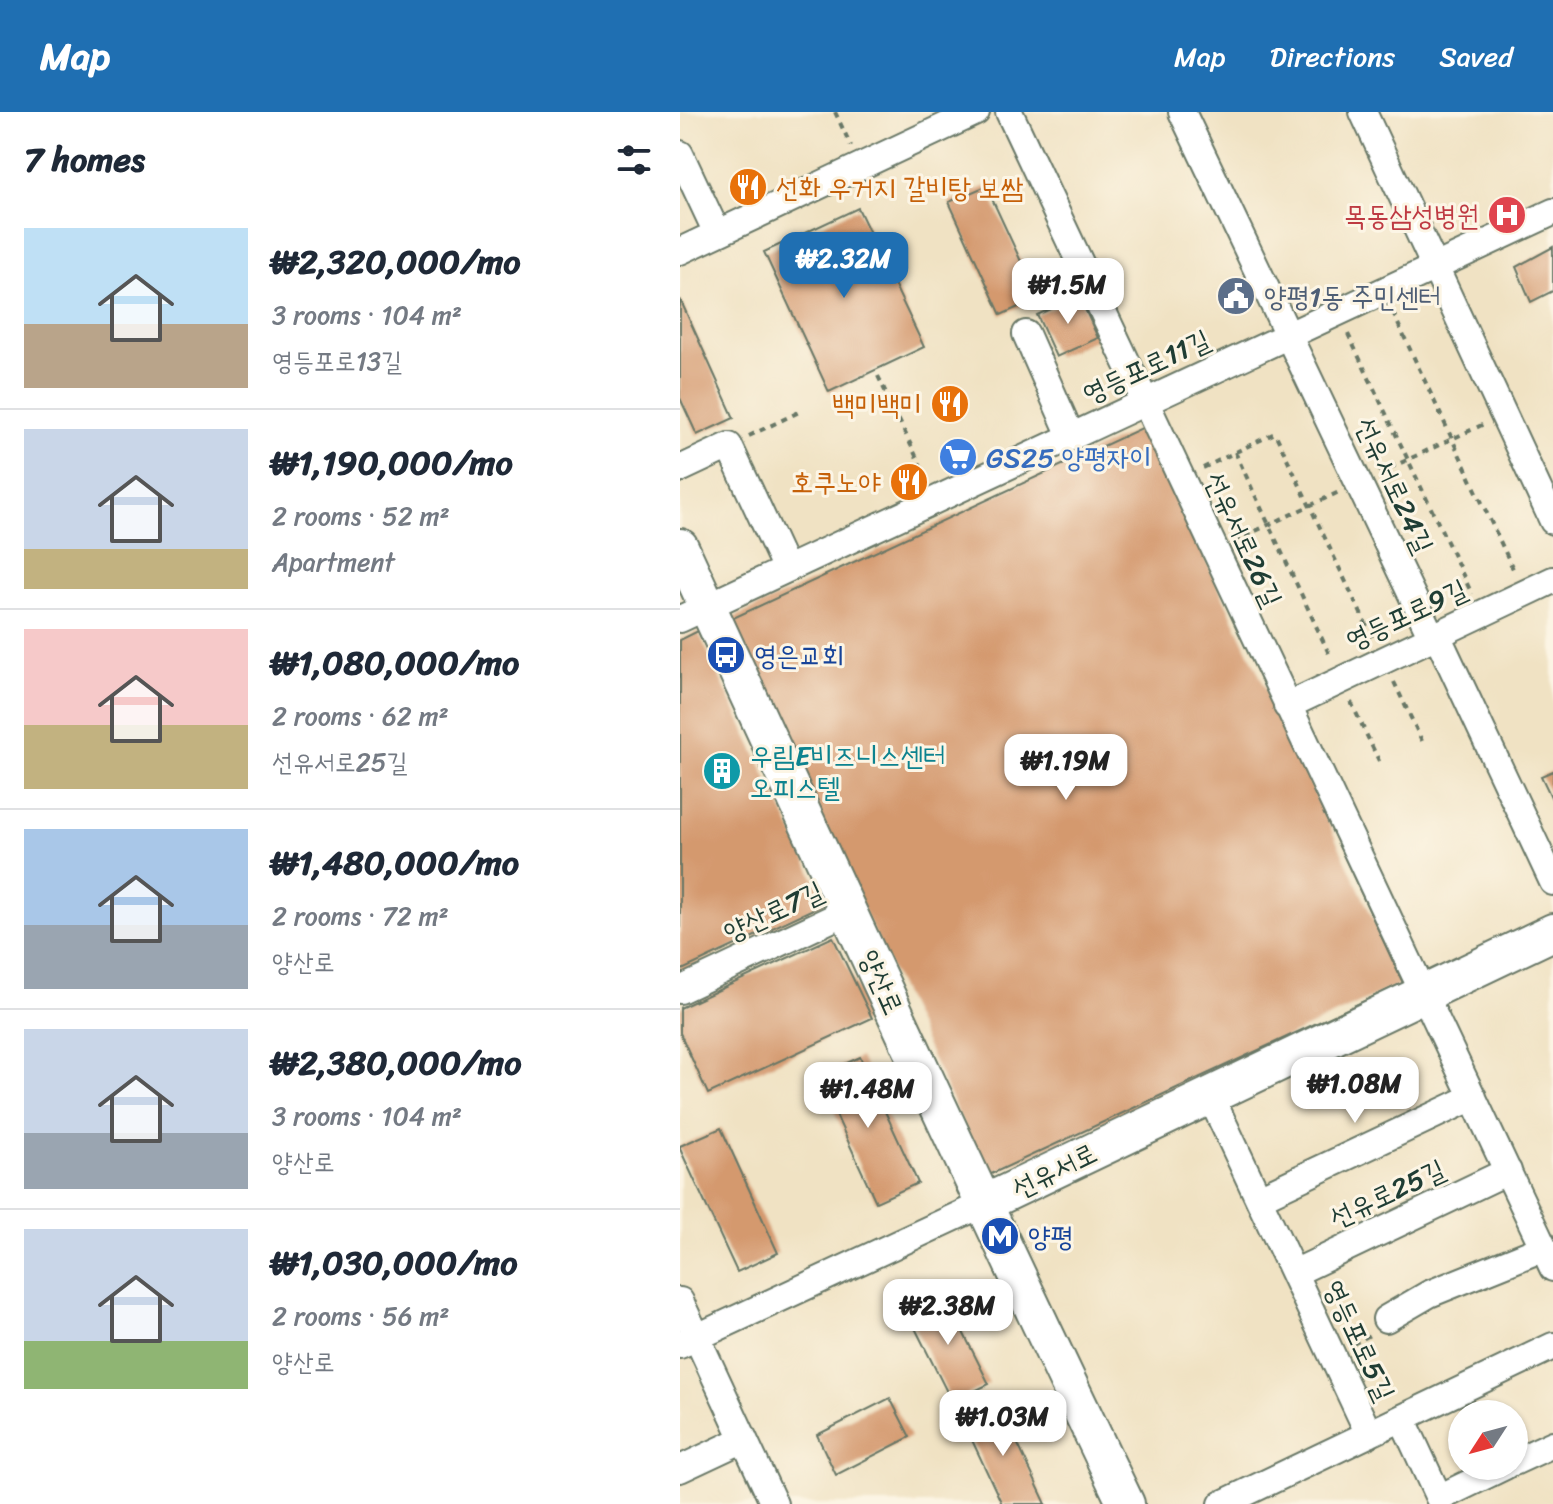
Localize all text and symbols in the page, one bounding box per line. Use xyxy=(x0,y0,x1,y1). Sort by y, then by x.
text: Map xyxy=(40,23,110,90)
text: Map xyxy=(1174,32,1226,81)
text: Directions xyxy=(1270,32,1395,81)
text: Saved xyxy=(1439,32,1513,81)
text: 7 homes xyxy=(24,130,145,190)
icon: filters xyxy=(612,138,656,182)
place label: 선화 우거지 갈비탕 보쌈 xyxy=(776,163,1024,212)
restaurant icon: 선화 우거지 갈비탕 보쌈 xyxy=(727,166,769,208)
place label: 목동삼성병원 xyxy=(1344,191,1479,240)
hospital icon: 목동삼성병원 xyxy=(1486,194,1528,236)
text: ₩2,320,000/mo xyxy=(272,232,521,292)
pin: ₩2.32M xyxy=(779,232,909,300)
text: ₩2.32M xyxy=(797,235,891,281)
pin: ₩1.5M xyxy=(1012,258,1124,326)
icon: home xyxy=(88,260,184,356)
text: ₩1.5M xyxy=(1030,261,1106,307)
place label: 양평1동 주민센터 xyxy=(1264,272,1441,321)
public building icon: 양평1동 주민센터 xyxy=(1215,275,1257,317)
text: 3 rooms · 104 m² xyxy=(272,292,462,338)
street label: 영등포로11길 xyxy=(1074,315,1219,418)
text: 영등포로13길 xyxy=(272,338,402,384)
place label: 백미백미 xyxy=(832,380,922,429)
restaurant icon: 백미백미 xyxy=(929,383,971,425)
street label: 선유서로24길 xyxy=(1341,409,1448,562)
text: ₩1,190,000/mo xyxy=(272,433,513,493)
place label: GS25 양평자이 xyxy=(986,433,1152,482)
supermarket icon: GS25 양평자이 xyxy=(937,436,979,478)
place label: 호쿠노야 xyxy=(791,458,881,507)
icon: home xyxy=(88,461,184,557)
restaurant icon: 호쿠노야 xyxy=(888,461,930,503)
street label: 선유서로26길 xyxy=(1191,463,1296,615)
text: 2 rooms · 52 m² xyxy=(272,493,450,539)
text: Apartment xyxy=(272,539,395,585)
street label: 영등포로9길 xyxy=(1337,565,1475,664)
place label: 영은교회 xyxy=(754,631,844,680)
text: ₩1,080,000/mo xyxy=(272,633,519,693)
bus stop icon: 영은교회 xyxy=(705,634,747,676)
icon: home xyxy=(88,661,184,757)
text: 2 rooms · 62 m² xyxy=(272,693,449,739)
place label: 우림E비즈니스센터 오피스텔 xyxy=(750,731,946,812)
pin: ₩1.19M xyxy=(1001,734,1131,802)
text: ₩1.19M xyxy=(1022,737,1110,783)
text: 선유서로25길 xyxy=(272,739,408,785)
building icon: 우림E비즈니스센터 오피스텔 xyxy=(701,750,743,792)
text: ₩1,480,000/mo xyxy=(272,833,519,893)
icon: home xyxy=(88,861,184,957)
street label: 양산로7길 xyxy=(715,867,832,956)
text: 2 rooms · 72 m² xyxy=(272,893,449,939)
text: 양산로 xyxy=(272,939,335,985)
street label: 양산로 xyxy=(845,941,918,1023)
text: ₩2,380,000/mo xyxy=(272,1033,522,1093)
pin: ₩1.08M xyxy=(1290,1057,1420,1125)
text: ₩1.08M xyxy=(1309,1060,1401,1106)
icon: home xyxy=(88,1061,184,1157)
pin: ₩1.48M xyxy=(803,1062,933,1130)
text: ₩1.48M xyxy=(822,1065,914,1111)
text: 3 rooms · 104 m² xyxy=(272,1093,462,1139)
street label: 선유서로 xyxy=(1003,1129,1105,1212)
text: 양산로 xyxy=(272,1139,335,1185)
street label: 선유로25길 xyxy=(1321,1145,1453,1242)
place label: 양평 xyxy=(1028,1212,1073,1261)
metro station icon: 양평 xyxy=(979,1215,1021,1257)
text: ₩1,030,000/mo xyxy=(272,1233,517,1293)
icon: home xyxy=(88,1261,184,1357)
street label: 영등포로5길 xyxy=(1310,1271,1409,1409)
pin: ₩2.38M xyxy=(883,1279,1013,1347)
text: ₩2.38M xyxy=(901,1282,995,1328)
text: 2 rooms · 56 m² xyxy=(272,1293,450,1339)
text: 양산로 xyxy=(272,1339,335,1385)
pin: ₩1.03M xyxy=(938,1390,1068,1458)
text: ₩1.03M xyxy=(958,1393,1048,1439)
north arrow xyxy=(1448,1400,1528,1480)
map controls xyxy=(1448,1400,1528,1480)

